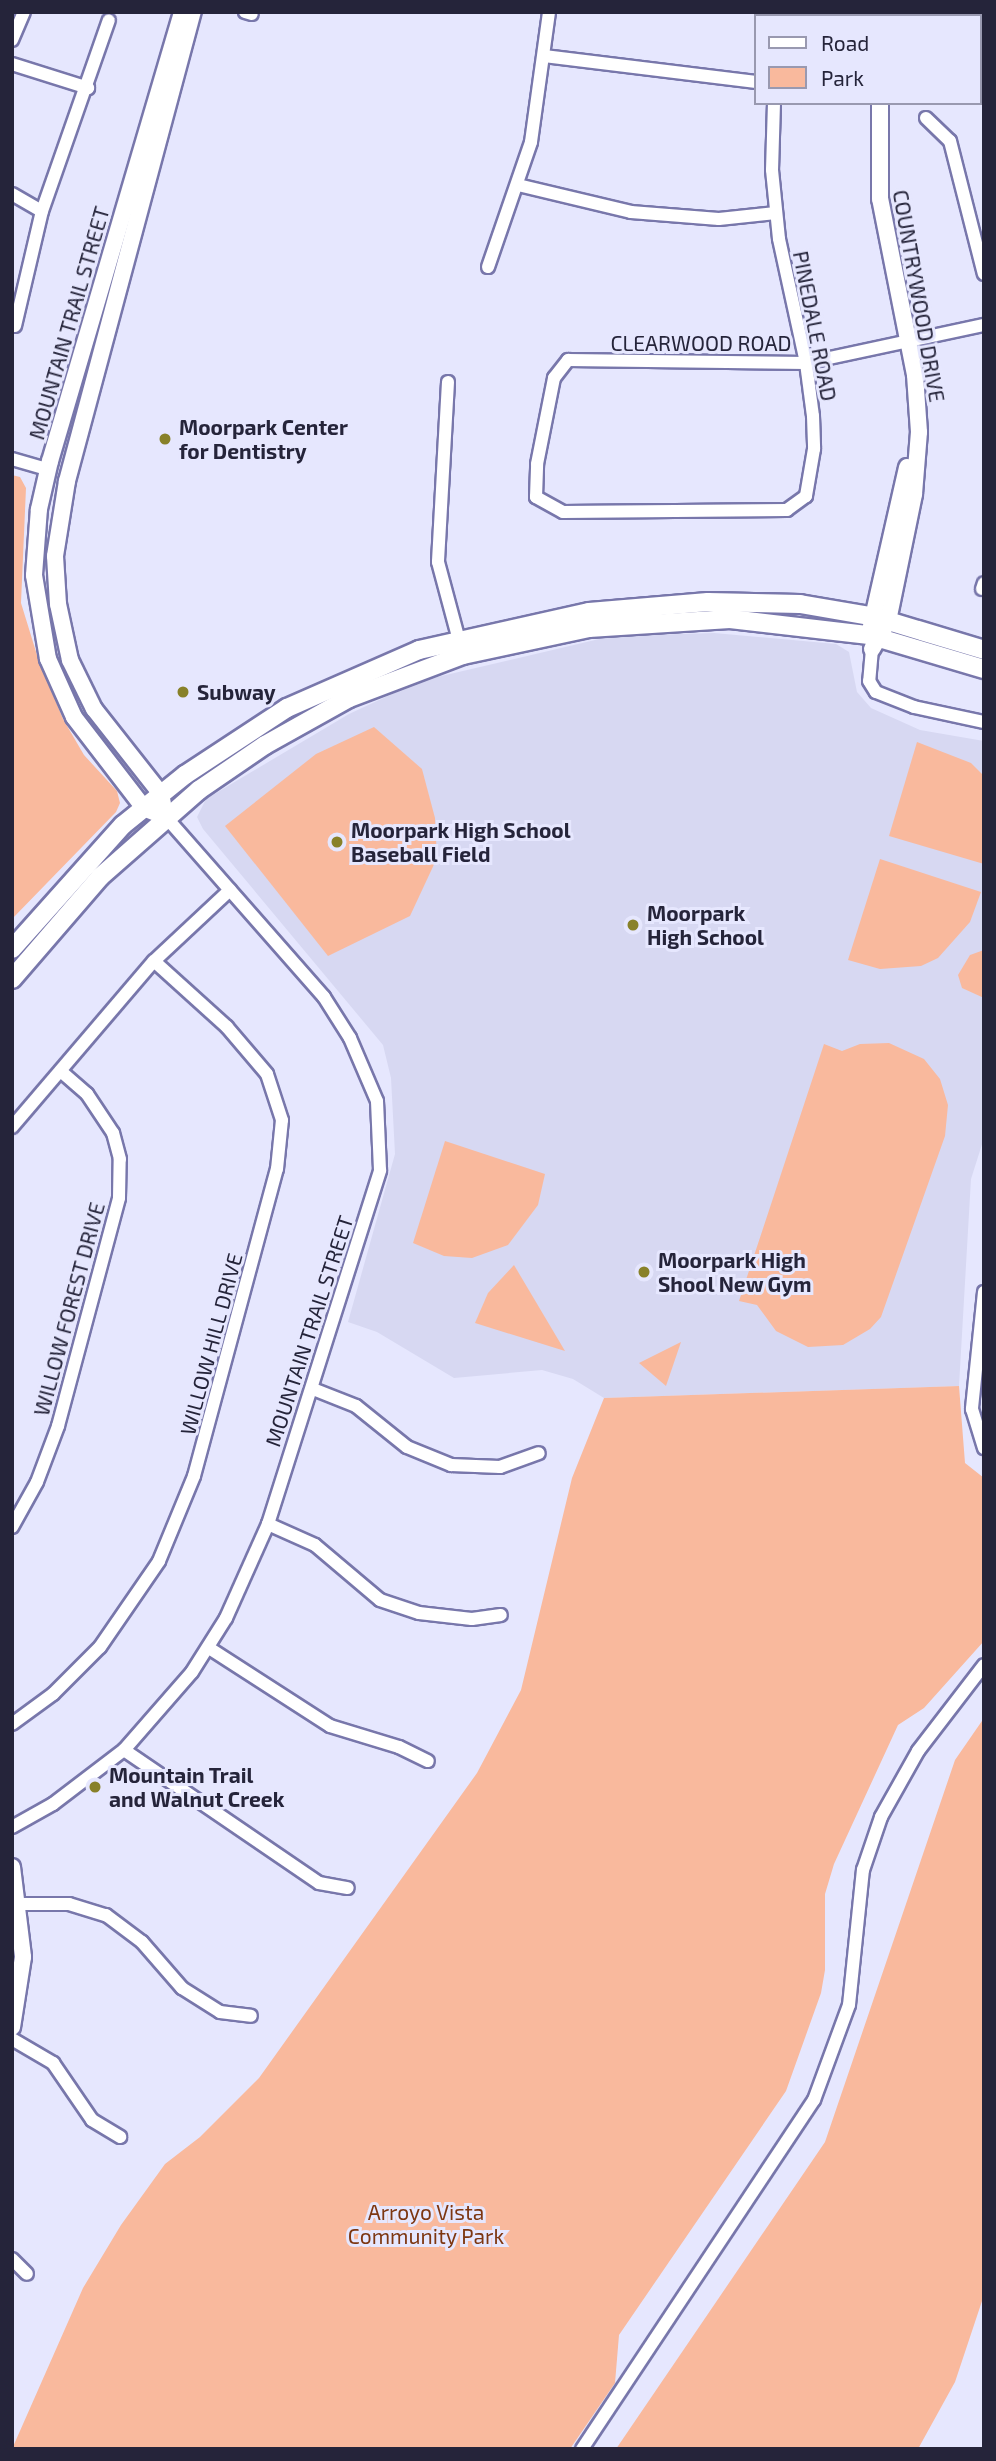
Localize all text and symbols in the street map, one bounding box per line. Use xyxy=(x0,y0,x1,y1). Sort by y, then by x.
legend xyxy=(754,14,982,105)
text: Road xyxy=(821,30,869,55)
text: Park xyxy=(821,65,864,90)
street label: COUNTRYWOOD DRIVE xyxy=(888,188,950,404)
street label: MOUNTAIN TRAIL STREET xyxy=(24,203,114,443)
street label: PINEDALE ROAD xyxy=(788,249,842,403)
street label: CLEARWOOD ROAD xyxy=(610,330,792,356)
place label: Moorpark Center for Dentistry xyxy=(179,414,348,464)
marker: Moorpark Center for Dentistry xyxy=(157,431,173,447)
place label: Subway xyxy=(197,679,276,705)
marker: Subway xyxy=(175,684,191,700)
place label: Moorpark High School Baseball Field xyxy=(351,817,571,867)
marker: Moorpark High School Baseball Field xyxy=(329,834,345,850)
place label: Moorpark High School xyxy=(647,900,764,950)
marker: Moorpark High School xyxy=(625,917,641,933)
street label: WILLOW FOREST DRIVE xyxy=(28,1199,110,1419)
street label: MOUNTAIN TRAIL STREET xyxy=(260,1212,358,1450)
place label: Moorpark High Shool New Gym xyxy=(658,1247,812,1297)
street label: WILLOW HILL DRIVE xyxy=(174,1250,248,1438)
marker: Moorpark High Shool New Gym xyxy=(636,1264,652,1280)
place label: Mountain Trail and Walnut Creek xyxy=(109,1762,285,1812)
marker: Mountain Trail and Walnut Creek xyxy=(87,1779,103,1795)
park label: Arroyo Vista Community Park xyxy=(348,2199,504,2249)

